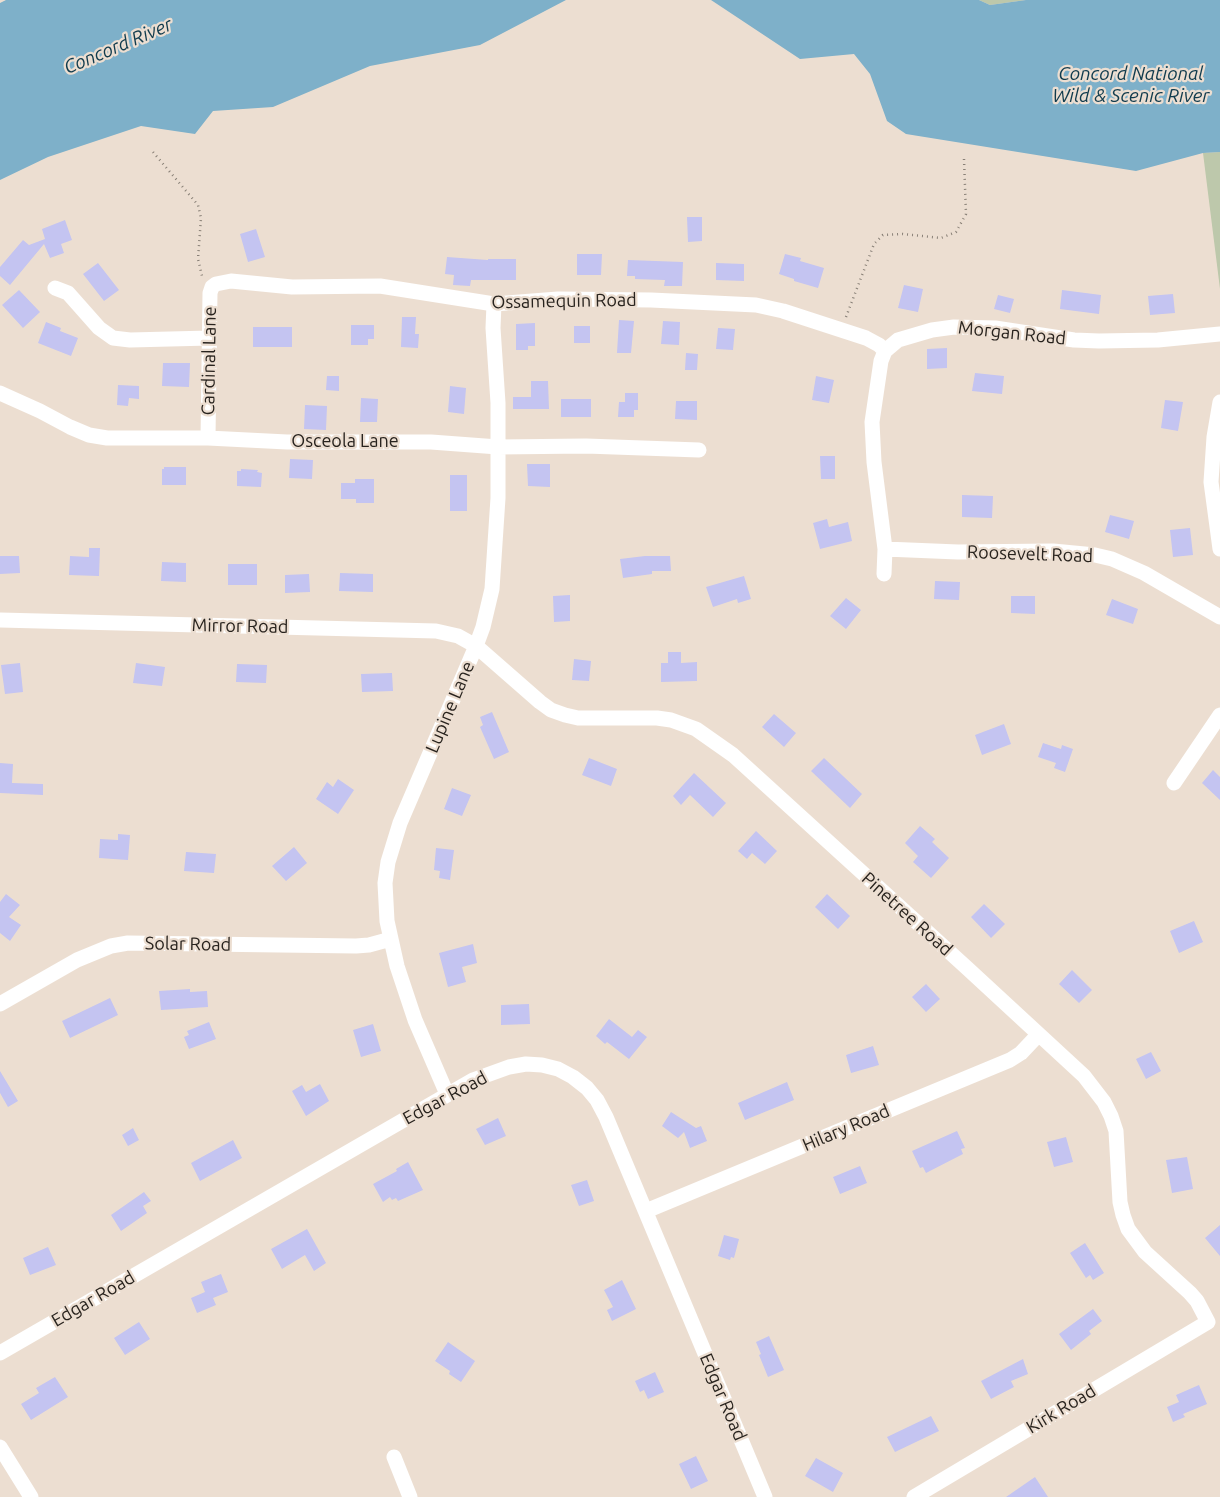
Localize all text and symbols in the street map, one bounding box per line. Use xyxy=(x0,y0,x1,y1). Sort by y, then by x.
water label: Concord River xyxy=(60,13,176,79)
water label: Concord National Wild & Scenic River xyxy=(1052,63,1210,107)
street label: Ossamequin Road xyxy=(491,289,637,313)
street label: Cardinal Lane xyxy=(197,306,221,416)
street label: Morgan Road xyxy=(957,317,1067,349)
street label: Osceola Lane xyxy=(291,430,399,452)
street label: Roosevelt Road xyxy=(967,541,1093,567)
street label: Mirror Road xyxy=(192,614,288,638)
street label: Lupine Lane xyxy=(421,658,479,756)
street label: Pinetree Road xyxy=(857,868,957,960)
street label: Solar Road xyxy=(145,932,231,956)
street label: Edgar Road xyxy=(399,1067,491,1129)
street label: Hilary Road xyxy=(799,1100,893,1156)
street label: Edgar Road xyxy=(48,1267,138,1331)
street label: Edgar Road xyxy=(695,1350,751,1444)
street label: Kirk Road xyxy=(1022,1380,1100,1438)

